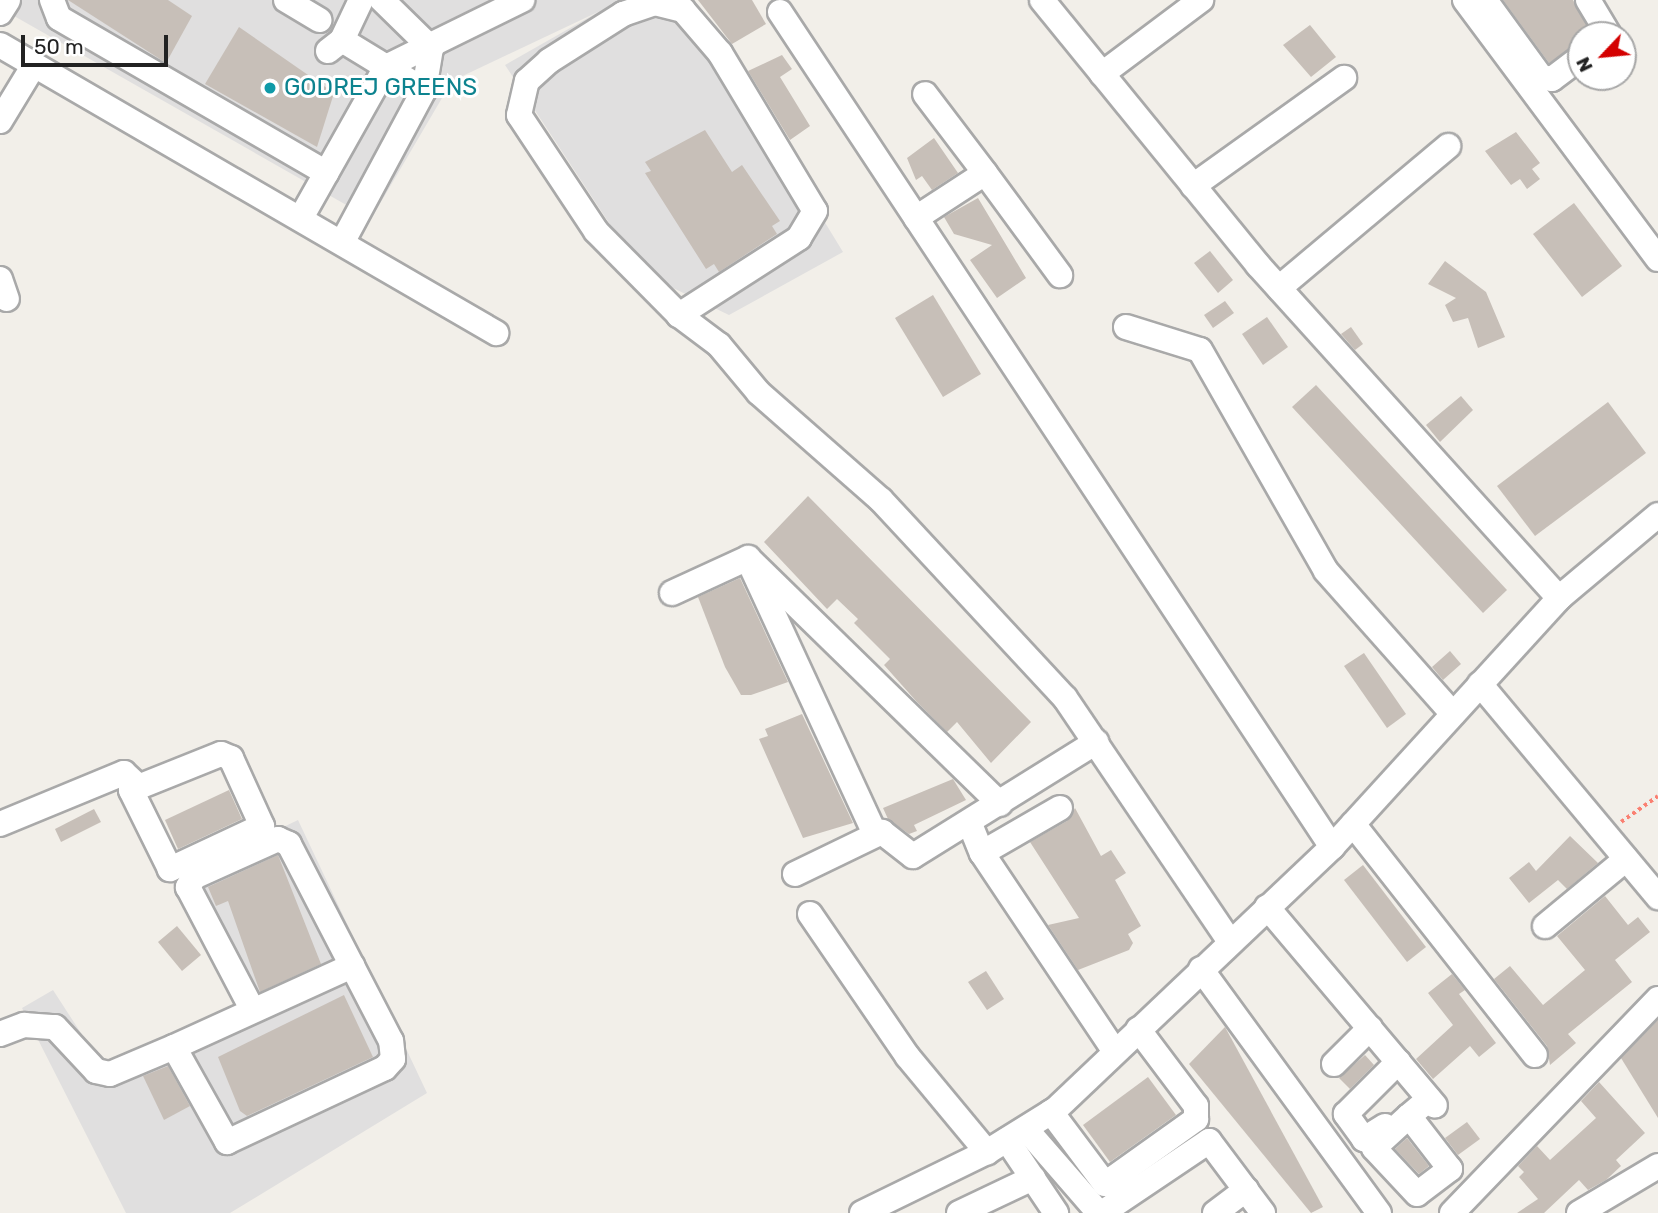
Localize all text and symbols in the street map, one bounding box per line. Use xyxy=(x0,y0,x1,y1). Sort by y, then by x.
scale bar xyxy=(24,21,172,65)
north arrow xyxy=(1567,21,1637,91)
text: 50 m xyxy=(34,34,84,59)
text: N xyxy=(1571,53,1598,76)
place label: GODREJ GREENS xyxy=(284,74,477,102)
marker: GODREJ GREENS xyxy=(262,80,278,96)

